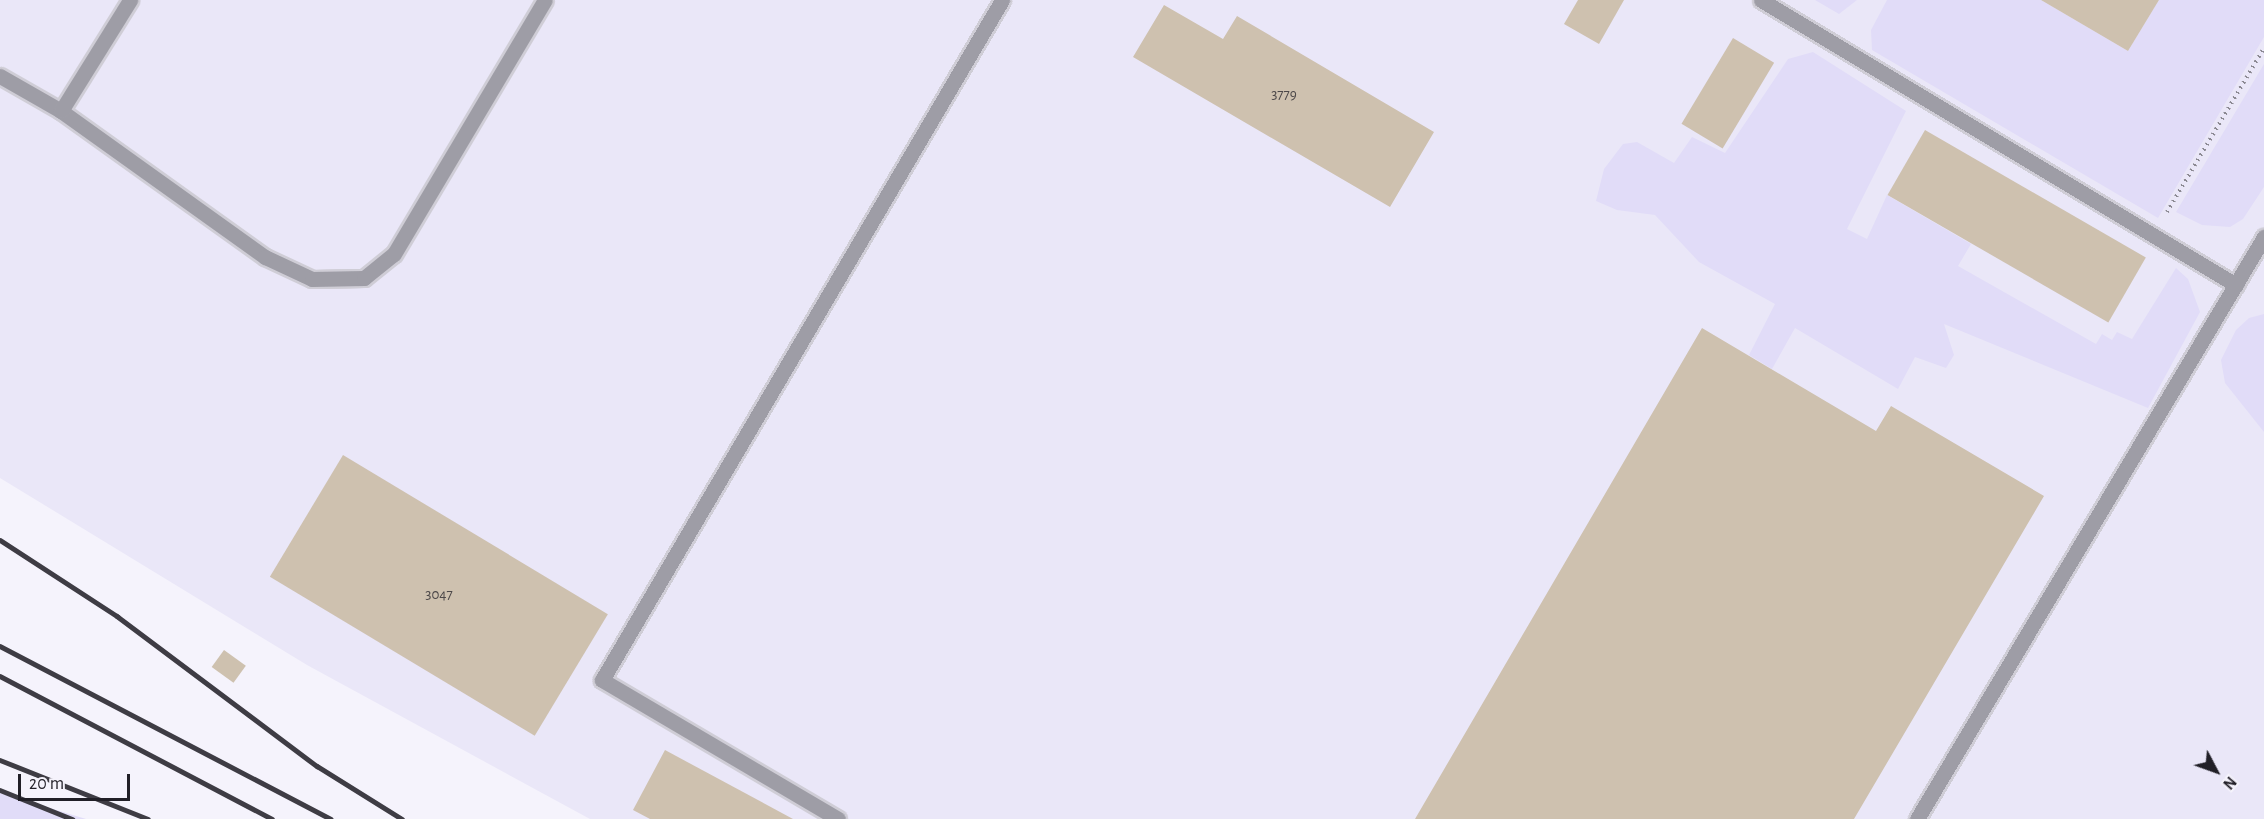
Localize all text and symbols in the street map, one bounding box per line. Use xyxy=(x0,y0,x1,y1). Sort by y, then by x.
house number: 3779 xyxy=(1271,86,1297,104)
house number: 3047 xyxy=(425,586,453,604)
north arrow xyxy=(2186,741,2246,801)
scale bar xyxy=(21,762,134,800)
text: N xyxy=(2220,773,2239,792)
text: 20 m xyxy=(29,775,64,793)

